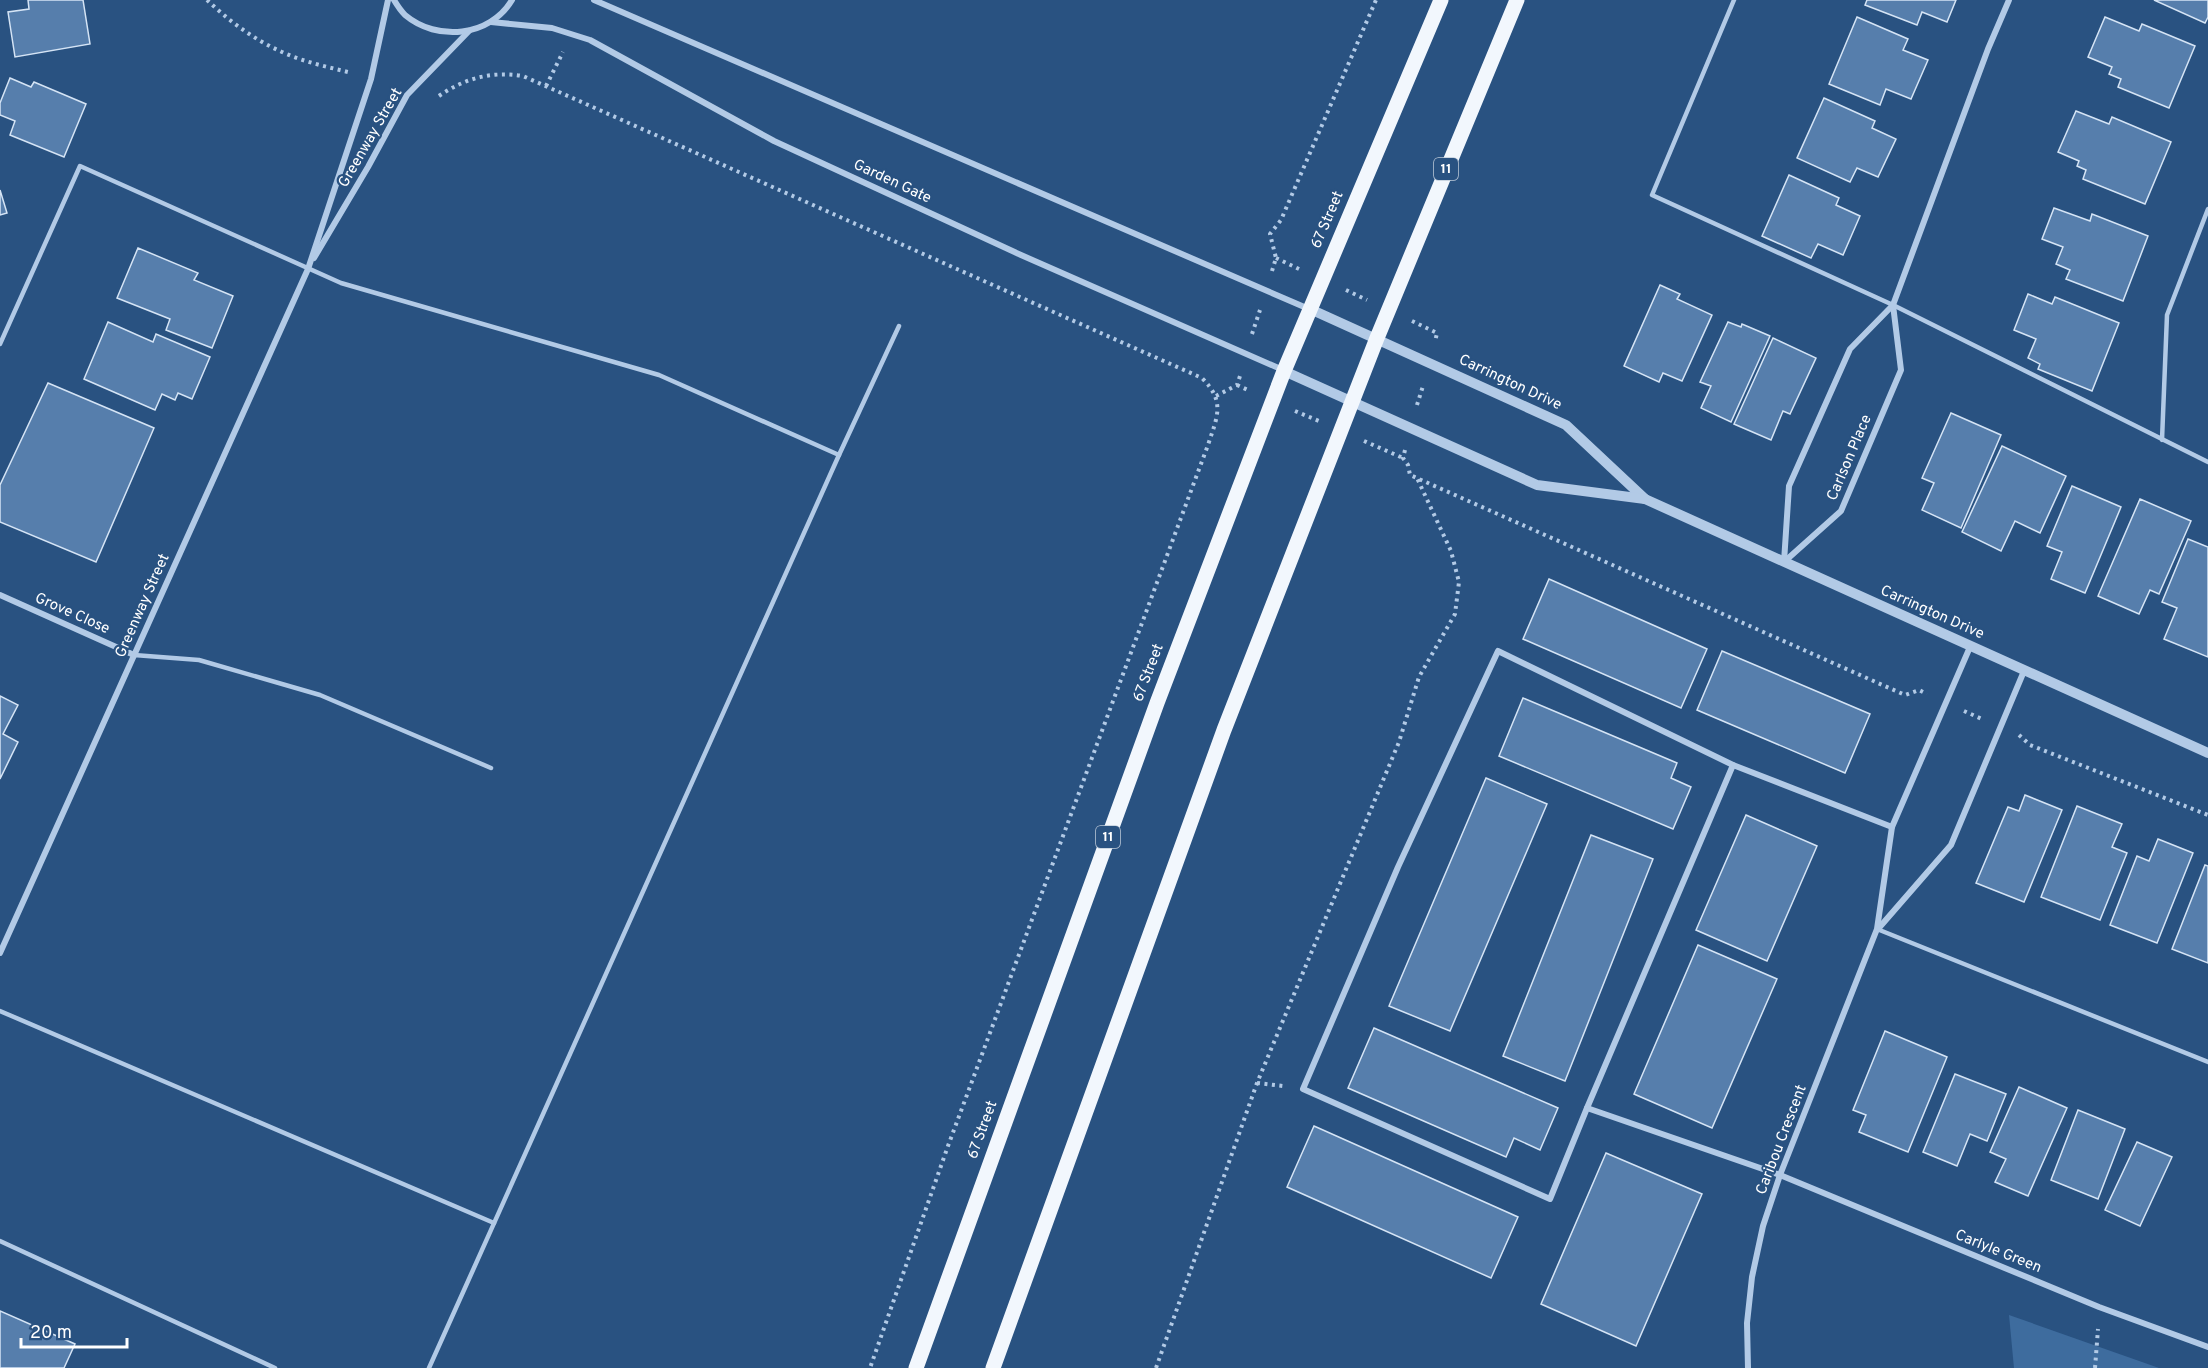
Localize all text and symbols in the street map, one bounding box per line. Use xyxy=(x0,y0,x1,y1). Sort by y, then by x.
street label: Greenway Street xyxy=(335,85,407,191)
street label: Garden Gate xyxy=(850,156,934,208)
road number: 11 xyxy=(1434,158,1458,180)
street label: 67 Street xyxy=(1307,188,1349,252)
street label: Carrington Drive xyxy=(1455,351,1565,415)
street label: Carlson Place xyxy=(1823,412,1877,504)
street label: Greenway Street xyxy=(112,551,174,661)
street label: Carrington Drive xyxy=(1877,582,1987,644)
street label: Grove Close xyxy=(32,589,112,639)
street label: 67 Street xyxy=(1129,641,1169,705)
road number: 11 xyxy=(1096,826,1120,848)
street label: Caribou Crescent xyxy=(1752,1082,1812,1198)
street label: 67 Street xyxy=(964,1098,1002,1162)
street label: Carlyle Green xyxy=(1952,1226,2044,1278)
scale bar xyxy=(21,1311,128,1349)
text: 20 m xyxy=(30,1322,72,1345)

